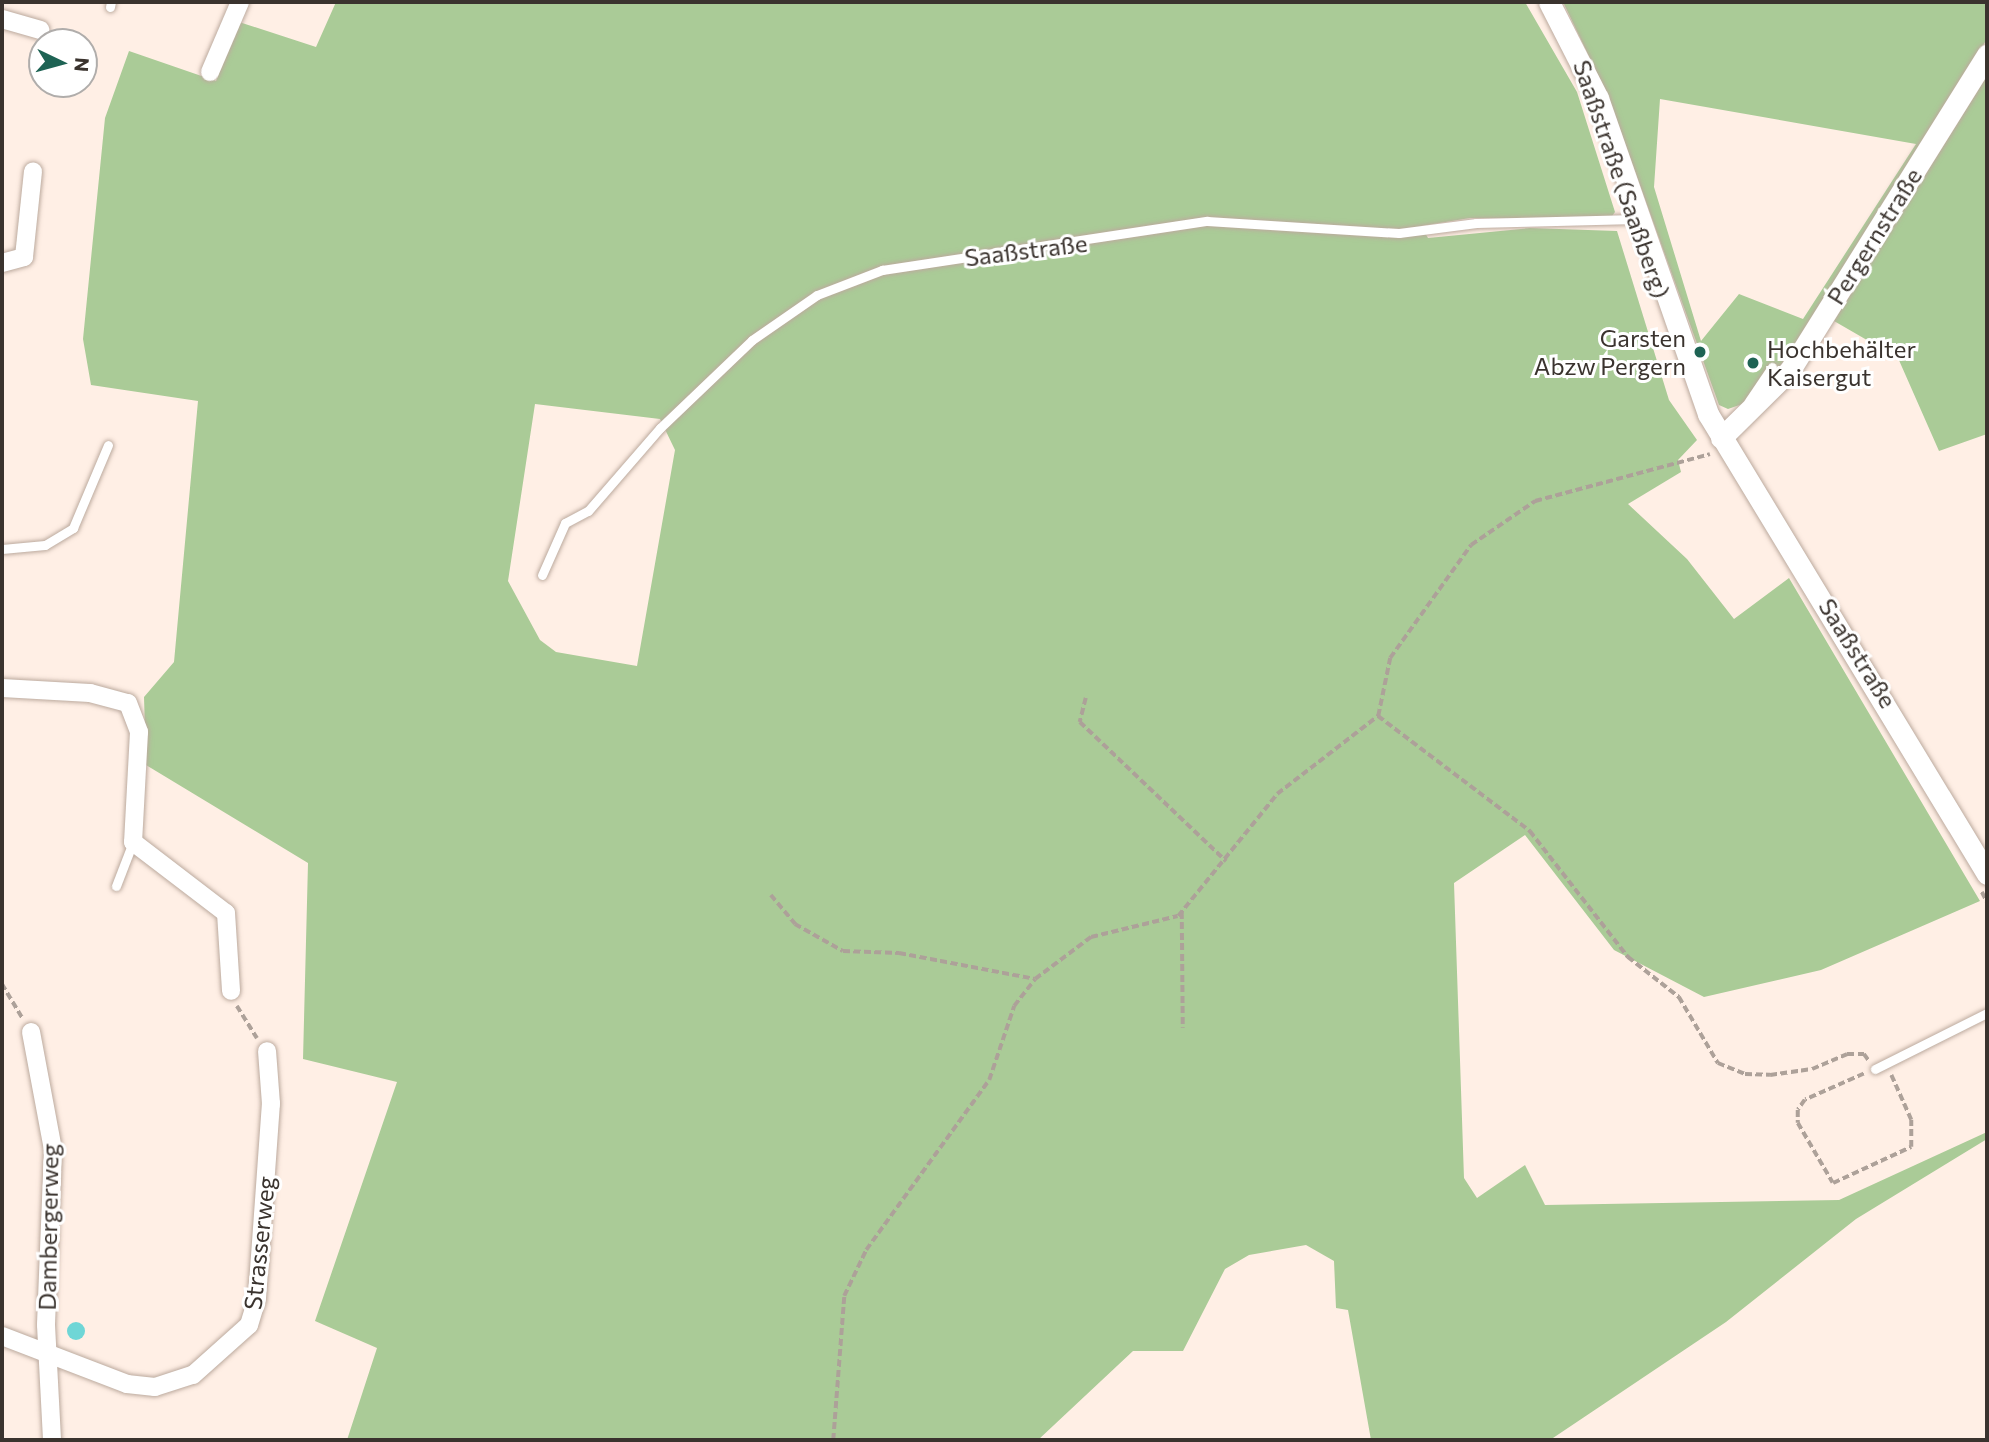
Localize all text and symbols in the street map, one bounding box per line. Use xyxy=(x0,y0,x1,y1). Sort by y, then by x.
north arrow xyxy=(28,28,98,98)
street label: Saaßstraße (Saaßberg) xyxy=(1568,56,1676,302)
text: N xyxy=(70,57,95,73)
street label: Pergernstraße xyxy=(1821,162,1927,310)
street label: Saaßstraße xyxy=(963,228,1089,272)
place label: Garsten Abzw Pergern xyxy=(1534,324,1686,380)
place label: Hochbehälter Kaisergut xyxy=(1767,335,1916,391)
marker: Garsten Abzw Pergern xyxy=(1692,344,1708,360)
marker: Hochbehälter Kaisergut xyxy=(1745,355,1761,371)
street label: Saaßstraße xyxy=(1813,593,1903,713)
street label: Dambergerweg xyxy=(32,1143,64,1311)
street label: Strasserweg xyxy=(238,1175,280,1311)

